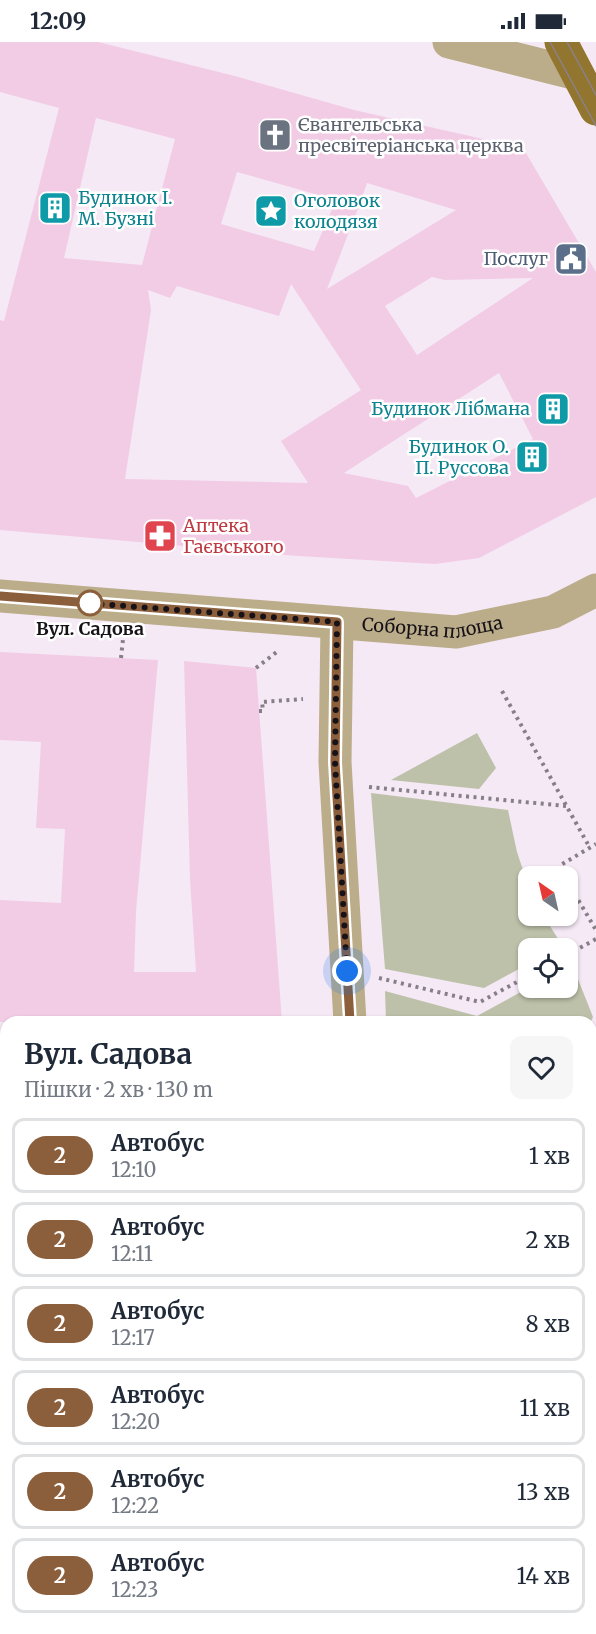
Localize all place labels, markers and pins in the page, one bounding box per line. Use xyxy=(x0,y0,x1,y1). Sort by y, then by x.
place label: Євангельська пресвітеріанська церква xyxy=(298,113,524,157)
church icon: Євангельська пресвітеріанська церква xyxy=(257,117,293,153)
place label: Будинок І. М. Бузні xyxy=(78,186,173,230)
place label: Оголовок колодязя xyxy=(294,189,381,233)
building icon: Будинок І. М. Бузні xyxy=(37,190,73,226)
place icon: Оголовок колодязя xyxy=(253,193,289,229)
public building icon: Послуг xyxy=(553,241,589,277)
place label: Послуг xyxy=(483,247,548,270)
building icon: Будинок Лібмана xyxy=(535,391,571,427)
place label: Будинок Лібмана xyxy=(371,397,530,420)
place label: Будинок О. П. Руссова xyxy=(409,435,509,479)
building icon: Будинок О. П. Руссова xyxy=(514,439,550,475)
place label: Аптека Гаєвського xyxy=(182,514,284,558)
pharmacy icon: Аптека Гаєвського xyxy=(142,518,178,554)
marker: Вул. Садова xyxy=(77,590,103,616)
place label: Вул. Садова xyxy=(36,617,144,640)

